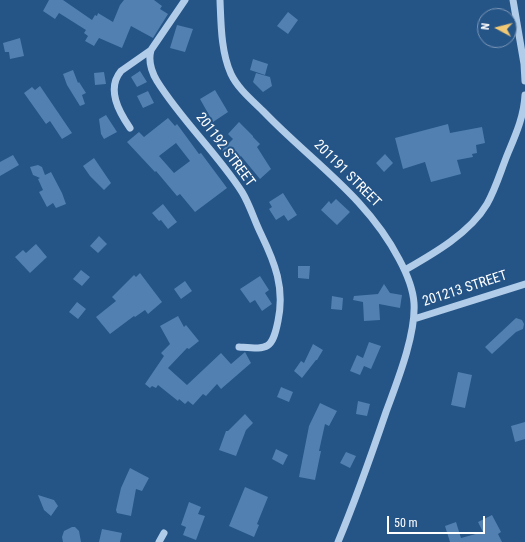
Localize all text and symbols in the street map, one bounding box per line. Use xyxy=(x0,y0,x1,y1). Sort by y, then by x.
north arrow xyxy=(477,8,517,48)
text: N xyxy=(479,22,492,31)
street label: 201192 STREET xyxy=(192,110,258,190)
street label: 201191 STREET xyxy=(310,137,384,211)
street label: 201213 STREET xyxy=(421,267,509,311)
scale bar xyxy=(389,508,487,534)
text: 50 m xyxy=(394,516,418,530)

